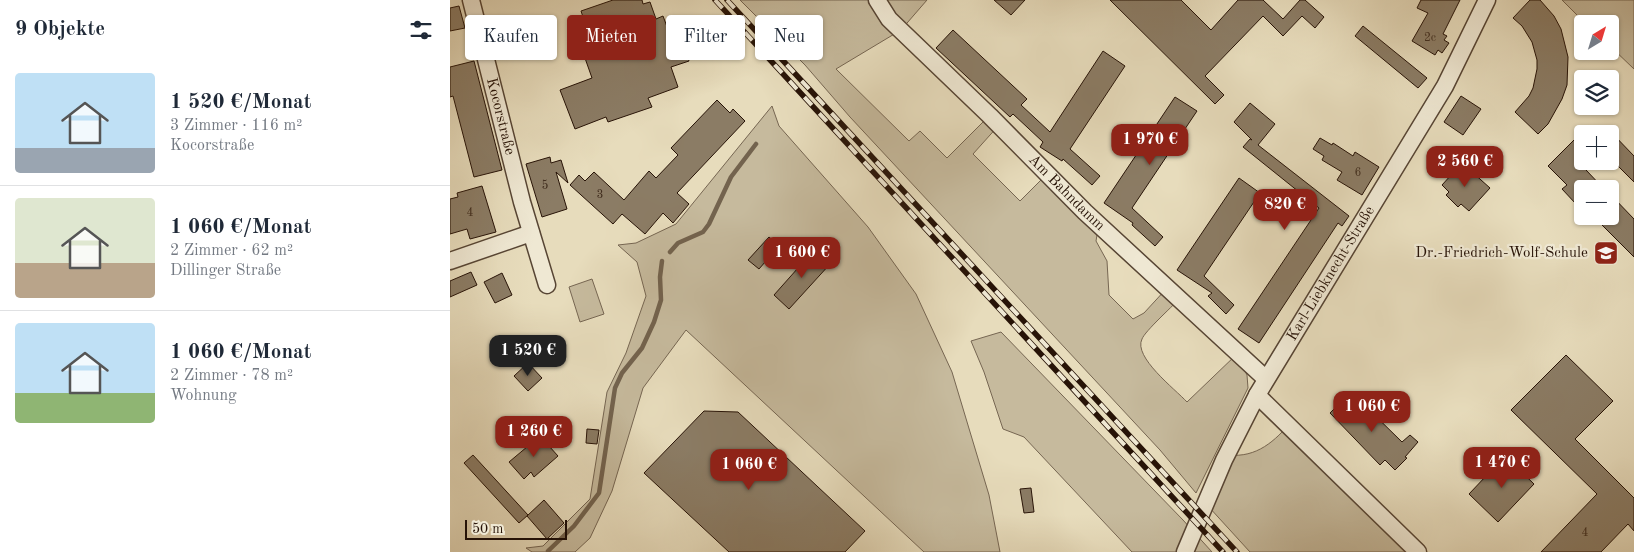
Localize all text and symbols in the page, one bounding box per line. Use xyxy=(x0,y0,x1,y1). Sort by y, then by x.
chip: Kaufen xyxy=(465,15,557,60)
chip: Mieten xyxy=(567,15,656,60)
chip: Filter xyxy=(666,15,745,60)
chip: Neu xyxy=(755,15,823,60)
north arrow xyxy=(1574,15,1619,60)
map controls xyxy=(1574,15,1619,225)
icon: filters xyxy=(407,16,435,44)
text: 9 Objekte xyxy=(15,19,105,40)
house number: 2c xyxy=(1424,32,1436,44)
button: layers xyxy=(1574,70,1619,115)
street label: Kocorstraße xyxy=(483,76,517,157)
text: 1 520 €/Monat xyxy=(170,92,311,113)
icon: home xyxy=(55,93,115,153)
text: 3 Zimmer · 116 m² xyxy=(170,118,302,134)
pin: 1 970 € xyxy=(1104,124,1196,166)
button: + xyxy=(1574,125,1619,170)
text: 1 970 € xyxy=(1122,132,1178,148)
text: Kocorstraße xyxy=(170,138,254,154)
pin: 2 560 € xyxy=(1419,146,1511,188)
street label: Am Bahndamm xyxy=(1026,152,1108,234)
text: 2 560 € xyxy=(1437,154,1493,170)
house number: 6 xyxy=(1355,167,1362,179)
house number: 5 xyxy=(542,179,549,192)
button: − xyxy=(1574,180,1619,225)
pin: 820 € xyxy=(1250,188,1320,231)
house number: 3 xyxy=(597,189,603,201)
text: 820 € xyxy=(1264,197,1306,213)
street label: Karl-Liebknecht-Straße xyxy=(1284,204,1378,343)
house number: 4 xyxy=(467,207,474,219)
text: 1 060 €/Monat xyxy=(170,217,311,238)
icon: home xyxy=(55,218,115,278)
pin: 1 600 € xyxy=(756,236,848,279)
school or university icon: Dr.-Friedrich-Wolf-Schule xyxy=(1593,240,1619,266)
text: 2 Zimmer · 62 m² xyxy=(170,243,293,259)
text: 1 600 € xyxy=(774,245,830,261)
place label: Dr.-Friedrich-Wolf-Schule xyxy=(1415,246,1588,261)
text: Dillinger Straße xyxy=(170,263,281,279)
pin: 1 520 € xyxy=(482,334,574,377)
text: 1 060 €/Monat xyxy=(170,342,311,363)
icon: home xyxy=(55,343,115,403)
text: 1 520 € xyxy=(500,343,556,359)
text: 2 Zimmer · 78 m² xyxy=(170,368,293,384)
text: Wohnung xyxy=(170,388,237,404)
pin: 1 060 € xyxy=(1326,390,1418,433)
text: 1 060 € xyxy=(1344,399,1400,415)
pin: 1 260 € xyxy=(488,416,580,458)
text: 1 260 € xyxy=(506,424,562,440)
pin: 1 470 € xyxy=(1456,446,1548,489)
pin: 1 060 € xyxy=(703,448,795,491)
text: 1 470 € xyxy=(1474,455,1530,471)
text: 1 060 € xyxy=(721,457,777,473)
scale bar xyxy=(465,517,568,540)
text: 50 m xyxy=(472,522,503,536)
house number: 4 xyxy=(1582,527,1589,539)

